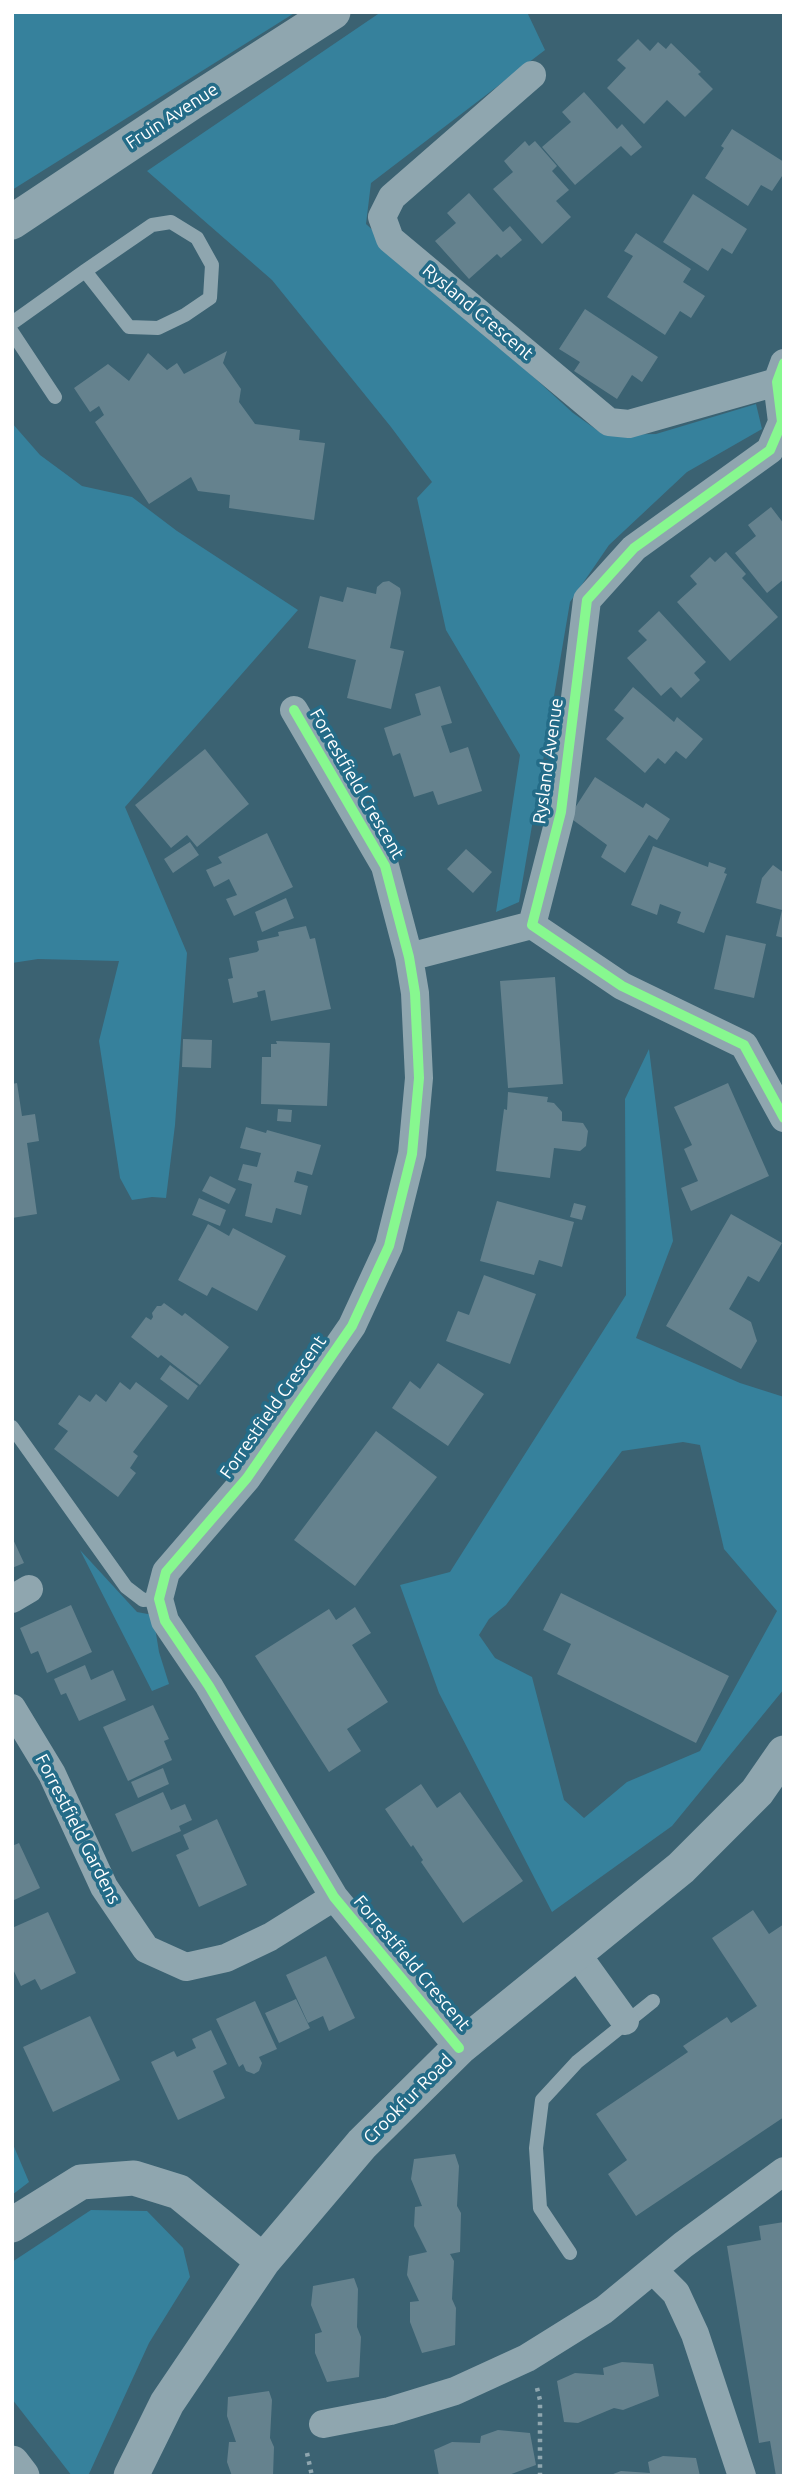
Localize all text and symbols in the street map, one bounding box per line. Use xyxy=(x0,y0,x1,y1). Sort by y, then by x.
street label: Fruin Avenue xyxy=(122,78,222,154)
street label: Rysland Crescent xyxy=(418,259,538,365)
street label: Rysland Avenue xyxy=(528,696,568,826)
street label: Forrestfield Crescent xyxy=(305,705,409,863)
street label: Forrestfield Crescent xyxy=(215,1331,331,1483)
street label: Forrestfield Gardens xyxy=(31,1750,125,1908)
street label: Forrestfield Crescent xyxy=(349,1891,475,2035)
street label: Crookfur Road xyxy=(359,2050,457,2148)

